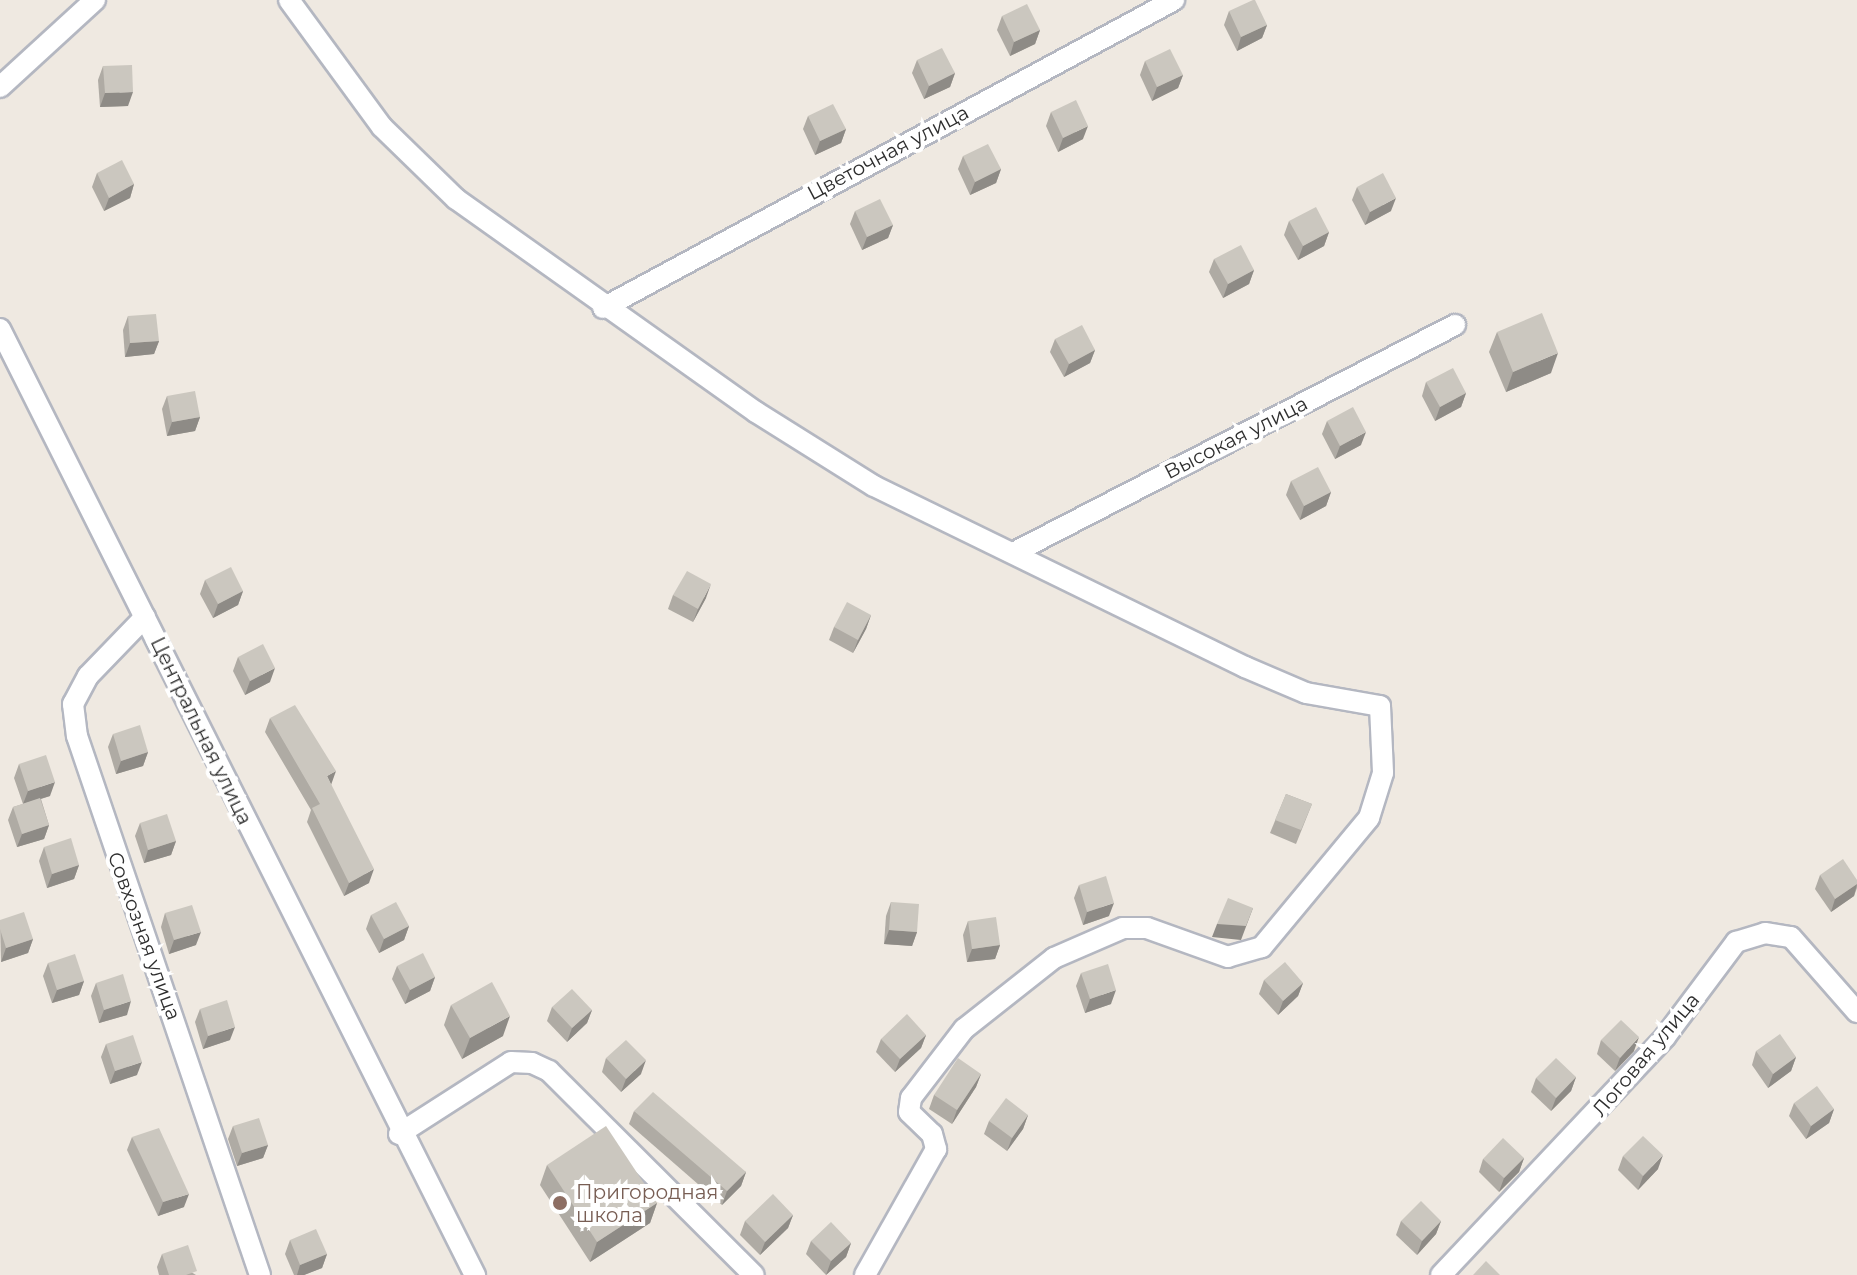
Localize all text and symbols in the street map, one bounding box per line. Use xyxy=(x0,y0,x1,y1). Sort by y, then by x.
street label: Цветочная улица xyxy=(803,100,973,206)
street label: Высокая улица xyxy=(1160,392,1312,484)
street label: Центральная улица xyxy=(145,633,257,829)
street label: Совхозная улица xyxy=(102,849,186,1023)
street label: Логовая улица xyxy=(1587,988,1705,1122)
place label: Пригородная школа xyxy=(576,1180,718,1227)
marker: Пригородная школа xyxy=(551,1194,569,1212)

